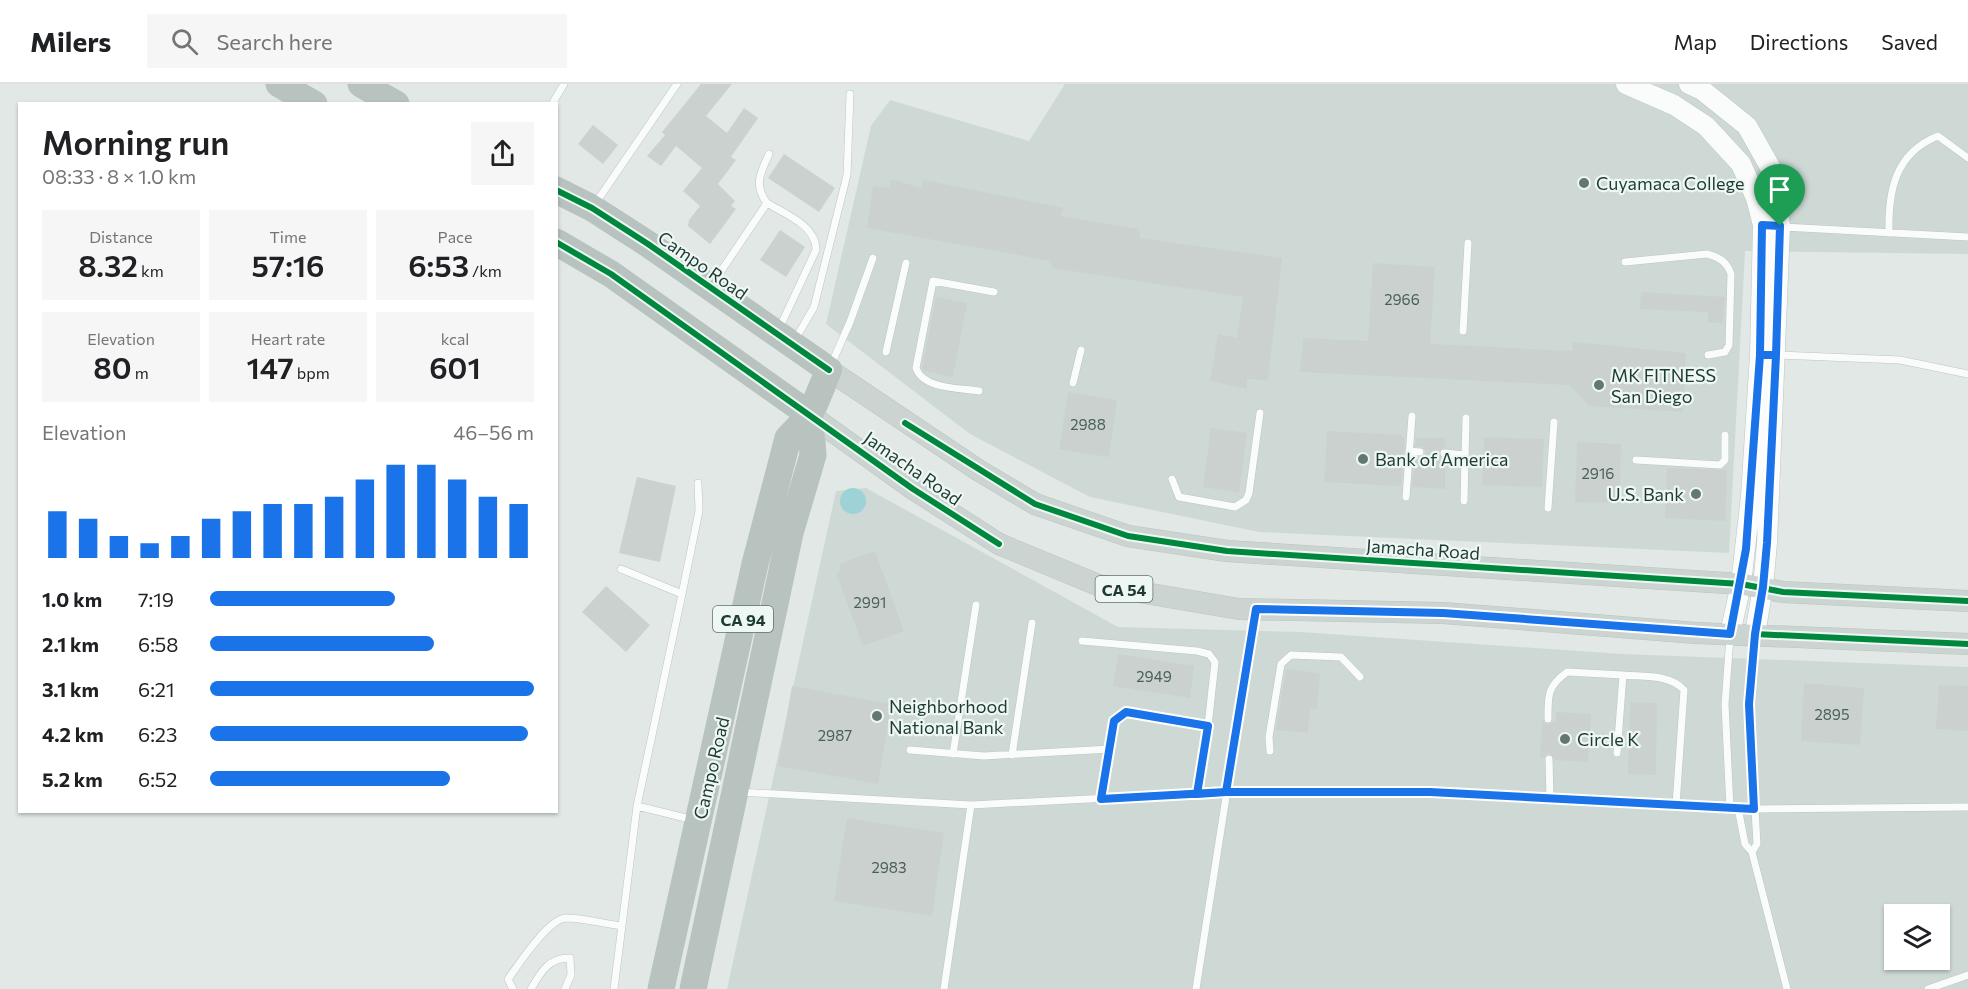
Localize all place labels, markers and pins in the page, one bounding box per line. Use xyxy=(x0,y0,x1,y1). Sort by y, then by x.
pin xyxy=(1754,164,1805,226)
place label: Cuyamaca College xyxy=(1596,172,1745,194)
marker: Cuyamaca College xyxy=(1577,176,1591,190)
place label: MK FITNESS San Diego xyxy=(1611,364,1716,407)
marker: MK FITNESS San Diego xyxy=(1592,378,1606,392)
place label: Bank of America xyxy=(1375,448,1508,470)
marker: Bank of America xyxy=(1356,452,1370,466)
place label: U.S. Bank xyxy=(1608,483,1684,505)
marker: U.S. Bank xyxy=(1689,487,1703,501)
place label: Neighborhood National Bank xyxy=(889,695,1008,738)
marker: Neighborhood National Bank xyxy=(870,709,884,723)
place label: Circle K xyxy=(1577,728,1639,750)
marker: Circle K xyxy=(1558,732,1572,746)

